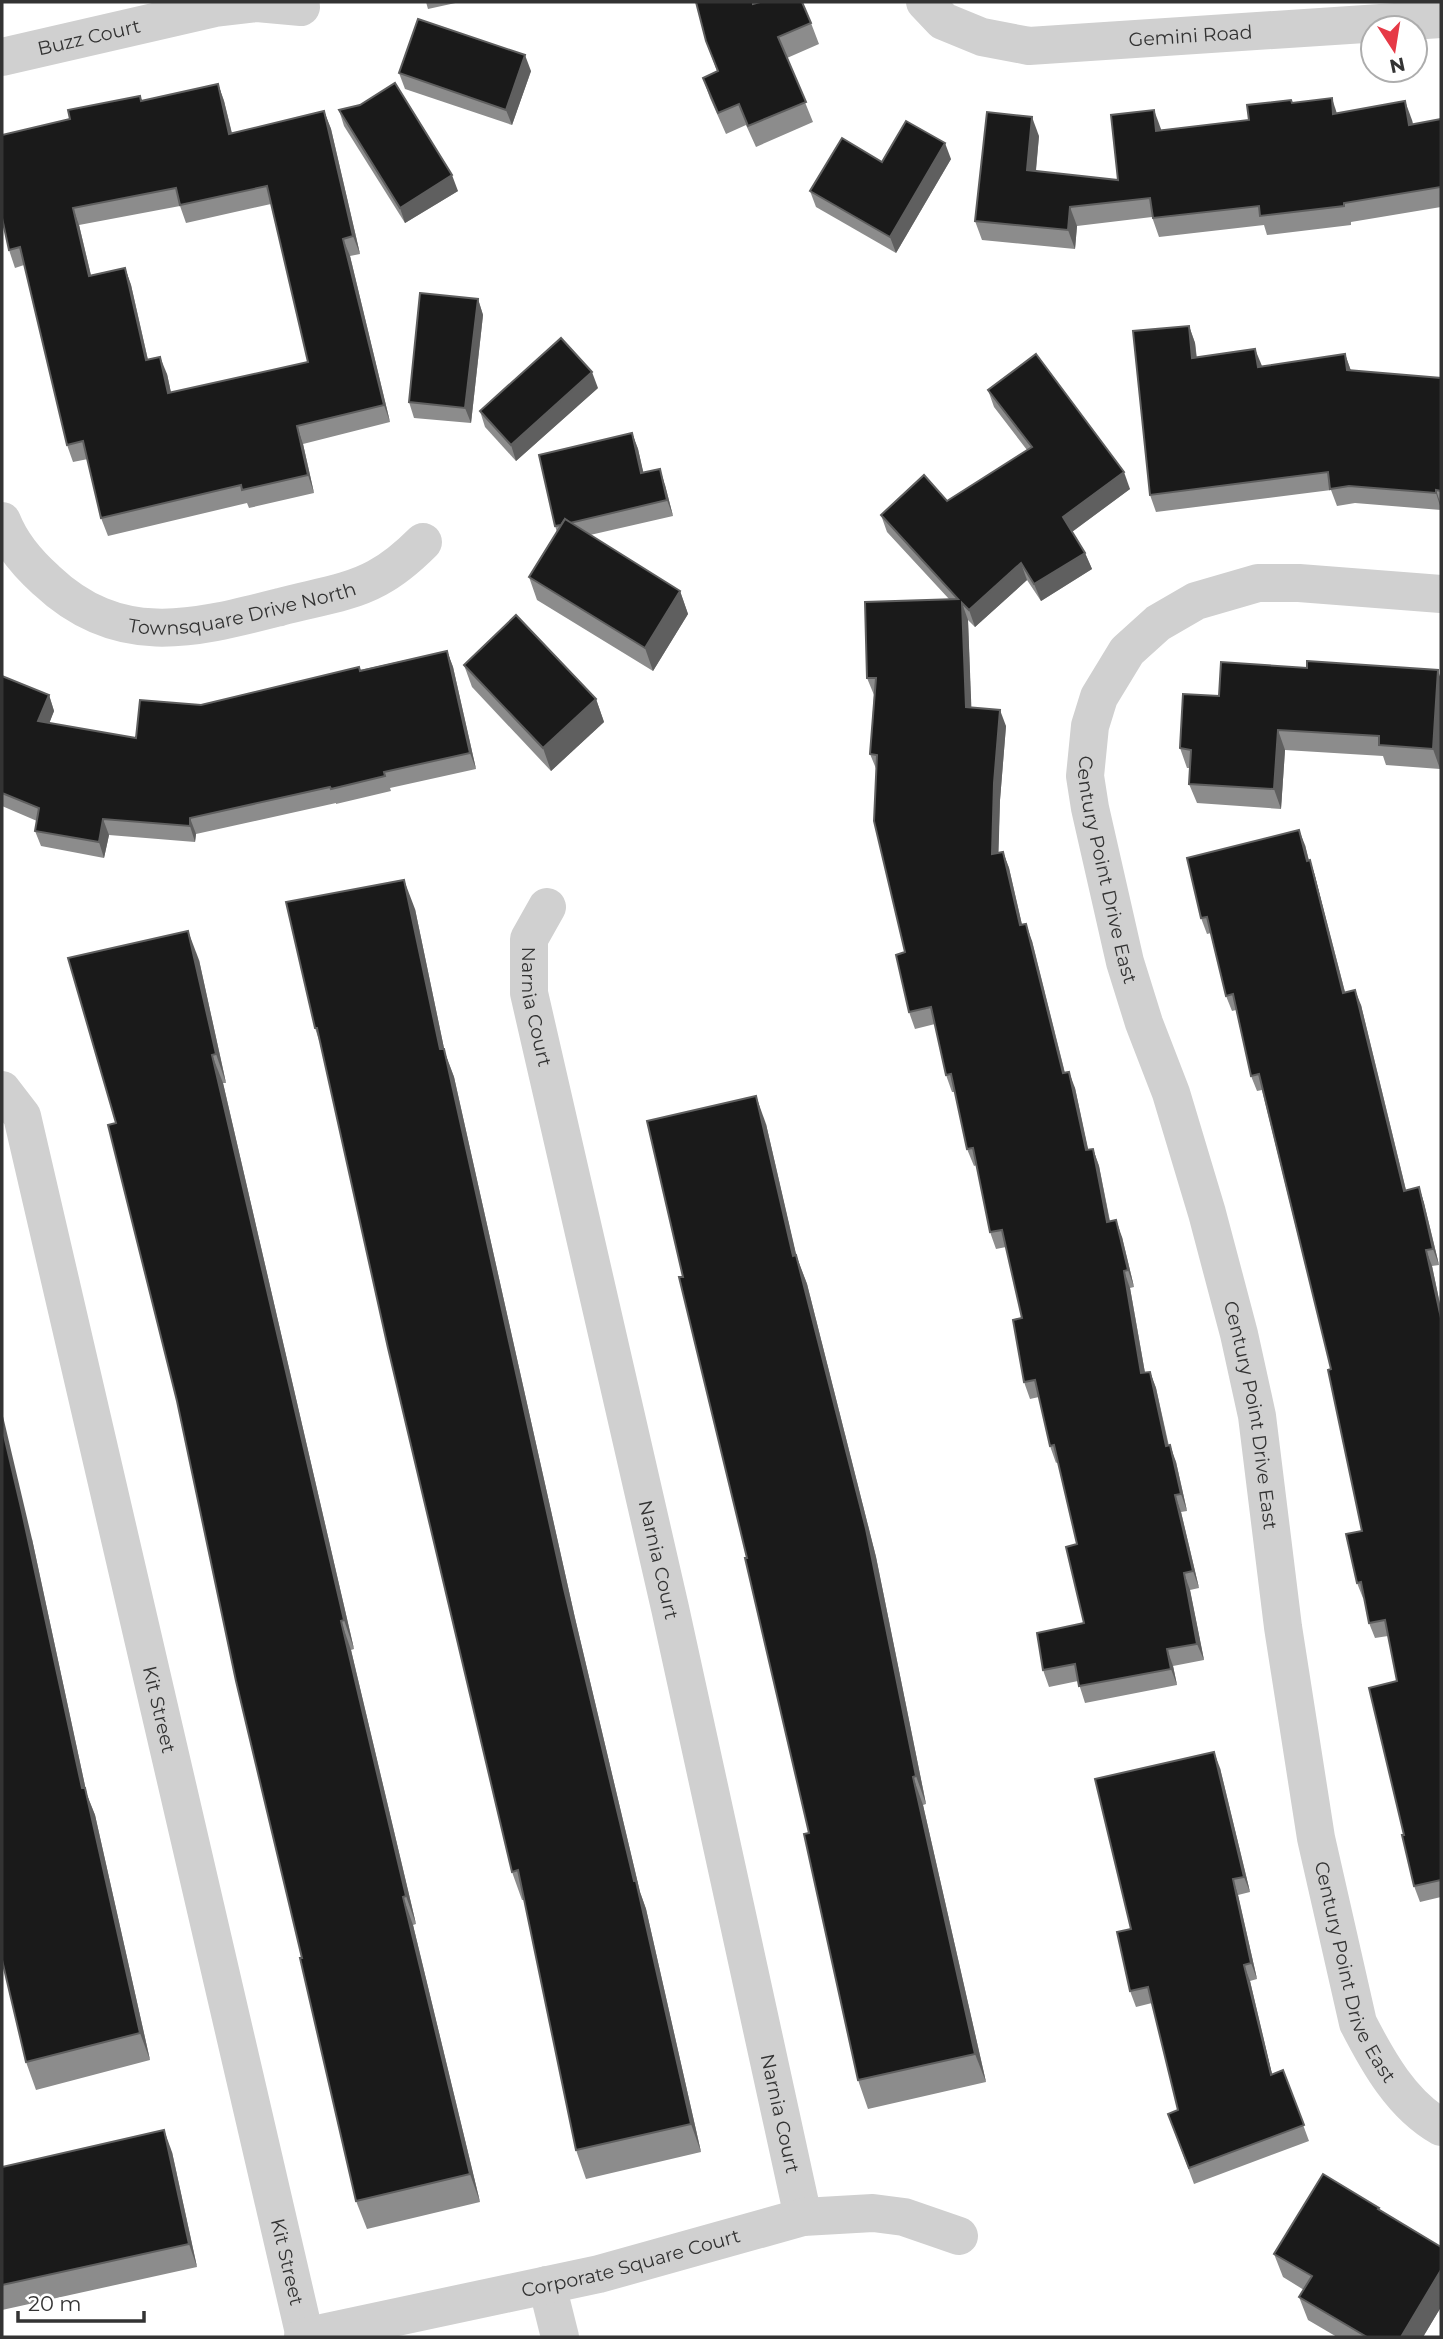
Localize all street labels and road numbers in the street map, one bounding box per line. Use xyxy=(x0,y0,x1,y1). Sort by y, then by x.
street label: Buzz Court xyxy=(35,14,143,60)
street label: Gemini Road xyxy=(1128,20,1253,51)
street label: Townsquare Drive North xyxy=(126,577,359,639)
street label: Century Point Drive East xyxy=(1073,755,1143,986)
street label: Narnia Court xyxy=(518,946,557,1069)
street label: Century Point Drive East xyxy=(1219,1298,1282,1531)
street label: Narnia Court xyxy=(634,1498,684,1622)
street label: Kit Street xyxy=(138,1664,181,1756)
street label: Century Point Drive East xyxy=(1310,1859,1401,2087)
street label: Narnia Court xyxy=(756,2052,805,2176)
street label: Kit Street xyxy=(266,2216,309,2308)
street label: Corporate Square Court xyxy=(519,2224,743,2302)

